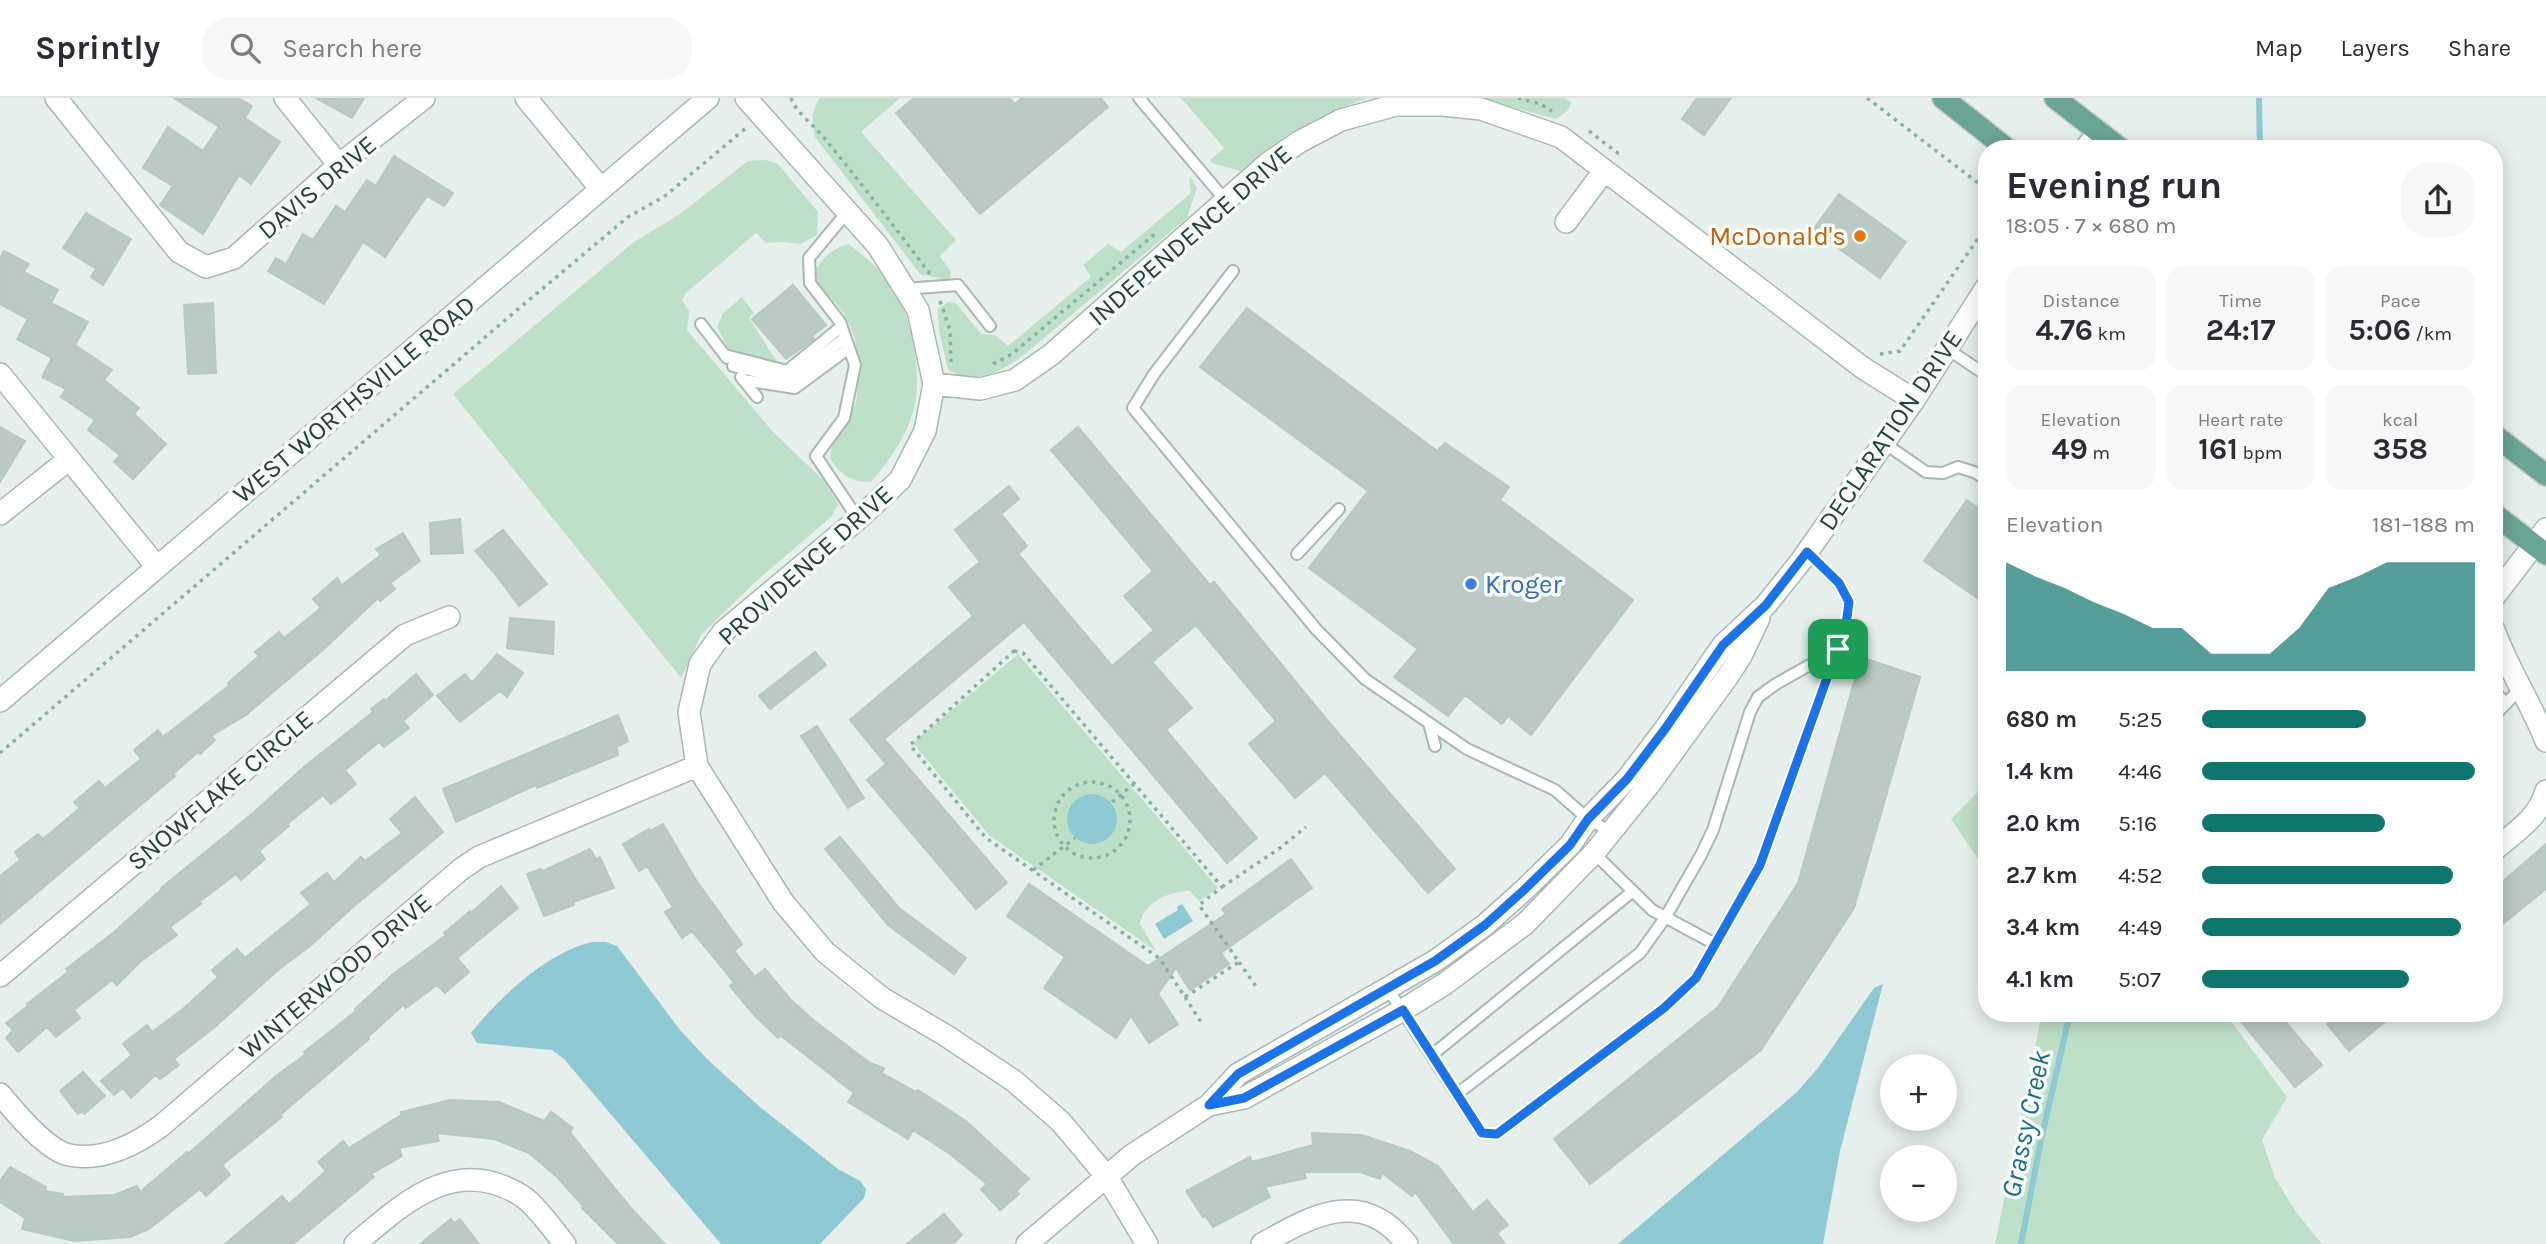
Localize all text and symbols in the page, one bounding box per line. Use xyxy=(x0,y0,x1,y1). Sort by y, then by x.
search box xyxy=(202,17,692,80)
text: Sprintly xyxy=(35,29,160,67)
icon: search xyxy=(226,29,264,67)
text: Search here xyxy=(282,33,422,64)
text: Map xyxy=(2255,34,2303,62)
text: Layers xyxy=(2341,34,2410,62)
text: Share xyxy=(2448,34,2511,62)
street label: DAVIS DRIVE xyxy=(252,129,383,246)
street label: INDEPENDENCE DRIVE xyxy=(1082,139,1298,332)
text: Evening run xyxy=(2006,163,2222,208)
button: share xyxy=(2401,163,2475,237)
text: 18:05 · 7 × 680 m xyxy=(2006,212,2176,239)
place label: McDonald's xyxy=(1709,221,1846,252)
marker: McDonald's xyxy=(1852,228,1868,244)
street label: WEST WORTHSVILLE ROAD xyxy=(227,289,482,510)
text: Distance xyxy=(2042,290,2119,312)
text: Time xyxy=(2219,290,2262,312)
text: Pace xyxy=(2380,290,2420,312)
text: 4.76 xyxy=(2036,312,2093,348)
text: 24:17 xyxy=(2206,312,2275,348)
text: 5:06 xyxy=(2348,312,2411,348)
text: km xyxy=(2093,323,2126,345)
text: /km xyxy=(2411,323,2452,345)
street label: DECLARATION DRIVE xyxy=(1812,324,1969,536)
text: Elevation xyxy=(2041,409,2121,431)
text: Heart rate xyxy=(2198,409,2283,431)
text: kcal xyxy=(2382,409,2418,431)
text: 49 xyxy=(2052,431,2088,467)
text: 161 xyxy=(2198,431,2238,467)
text: 358 xyxy=(2372,431,2428,467)
text: m xyxy=(2088,442,2110,464)
text: bpm xyxy=(2238,442,2283,464)
street label: PROVIDENCE DRIVE xyxy=(711,479,899,652)
text: Elevation xyxy=(2006,511,2103,538)
text: 181–188 m xyxy=(2372,511,2475,538)
place label: Kroger xyxy=(1485,569,1562,600)
marker: Kroger xyxy=(1463,576,1479,592)
pin xyxy=(1808,619,1868,679)
icon: arrive xyxy=(1819,630,1857,668)
street label: SNOWFLAKE CIRCLE xyxy=(121,704,319,877)
text: 680 m xyxy=(2006,706,2077,733)
text: 5:25 xyxy=(2118,706,2163,733)
text: 1.4 km xyxy=(2006,758,2074,785)
text: 4:46 xyxy=(2118,758,2162,785)
text: 2.0 km xyxy=(2006,810,2081,837)
text: 5:16 xyxy=(2118,810,2157,837)
text: 2.7 km xyxy=(2006,862,2078,889)
text: 4:52 xyxy=(2118,862,2162,889)
street label: WINTERWOOD DRIVE xyxy=(233,887,438,1066)
text: 3.4 km xyxy=(2006,914,2080,941)
text: 4:49 xyxy=(2118,914,2162,941)
text: 4.1 km xyxy=(2006,966,2074,993)
text: 5:07 xyxy=(2118,966,2161,993)
water label: Grassy Creek xyxy=(1994,1047,2057,1201)
map controls xyxy=(1880,1054,1957,1222)
button: + xyxy=(1880,1054,1957,1131)
button: − xyxy=(1880,1145,1957,1222)

